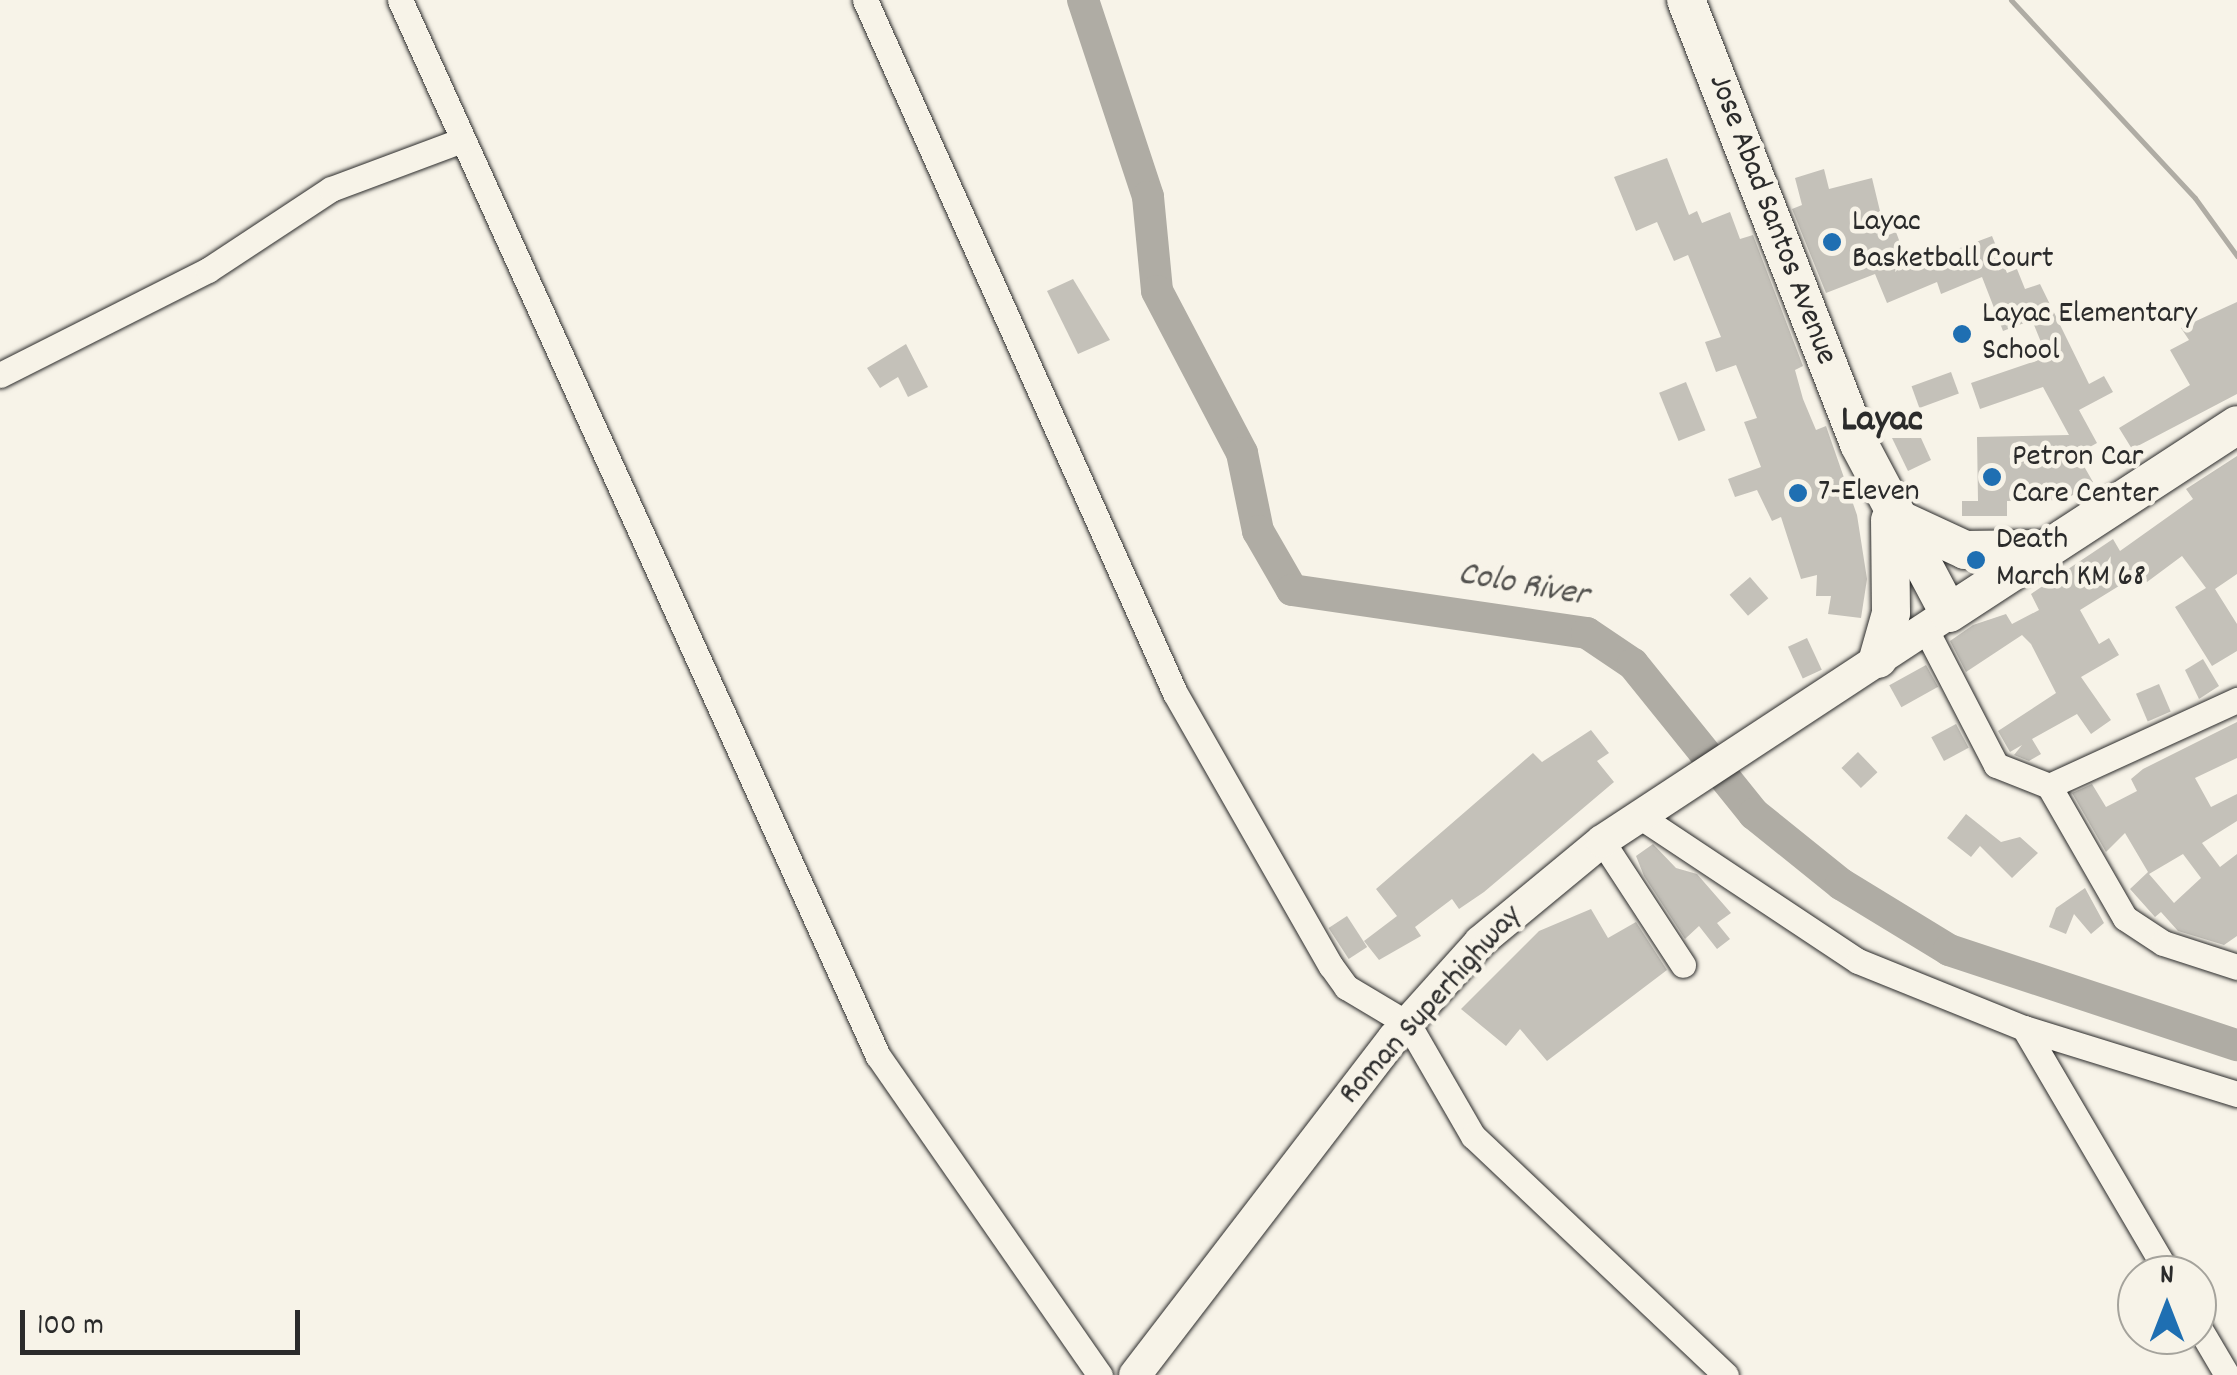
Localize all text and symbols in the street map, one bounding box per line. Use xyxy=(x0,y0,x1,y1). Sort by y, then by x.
street label: Jose Abad Santos Avenue xyxy=(1698,69,1844,371)
place label: Layac Basketball Court xyxy=(1852,205,2054,280)
marker: Layac Basketball Court xyxy=(1821,231,1843,253)
place label: Layac Elementary School xyxy=(1982,297,2197,372)
marker: Layac Elementary School xyxy=(1951,323,1973,345)
district label: Layac xyxy=(1841,399,1923,445)
place label: Petron Car Care Center xyxy=(2012,440,2159,515)
marker: Petron Car Care Center xyxy=(1981,466,2003,488)
place label: 7-Eleven xyxy=(1818,474,1920,512)
marker: 7-Eleven xyxy=(1787,482,1809,504)
place label: Death March KM 68 xyxy=(1996,523,2146,598)
marker: Death March KM 68 xyxy=(1965,549,1987,571)
water label: Colo River xyxy=(1455,554,1591,618)
street label: Roman Superhighway xyxy=(1332,898,1532,1114)
north arrow xyxy=(2117,1255,2217,1355)
text: N xyxy=(2160,1257,2174,1297)
scale bar xyxy=(25,1290,305,1352)
text: 100 m xyxy=(37,1306,104,1349)

